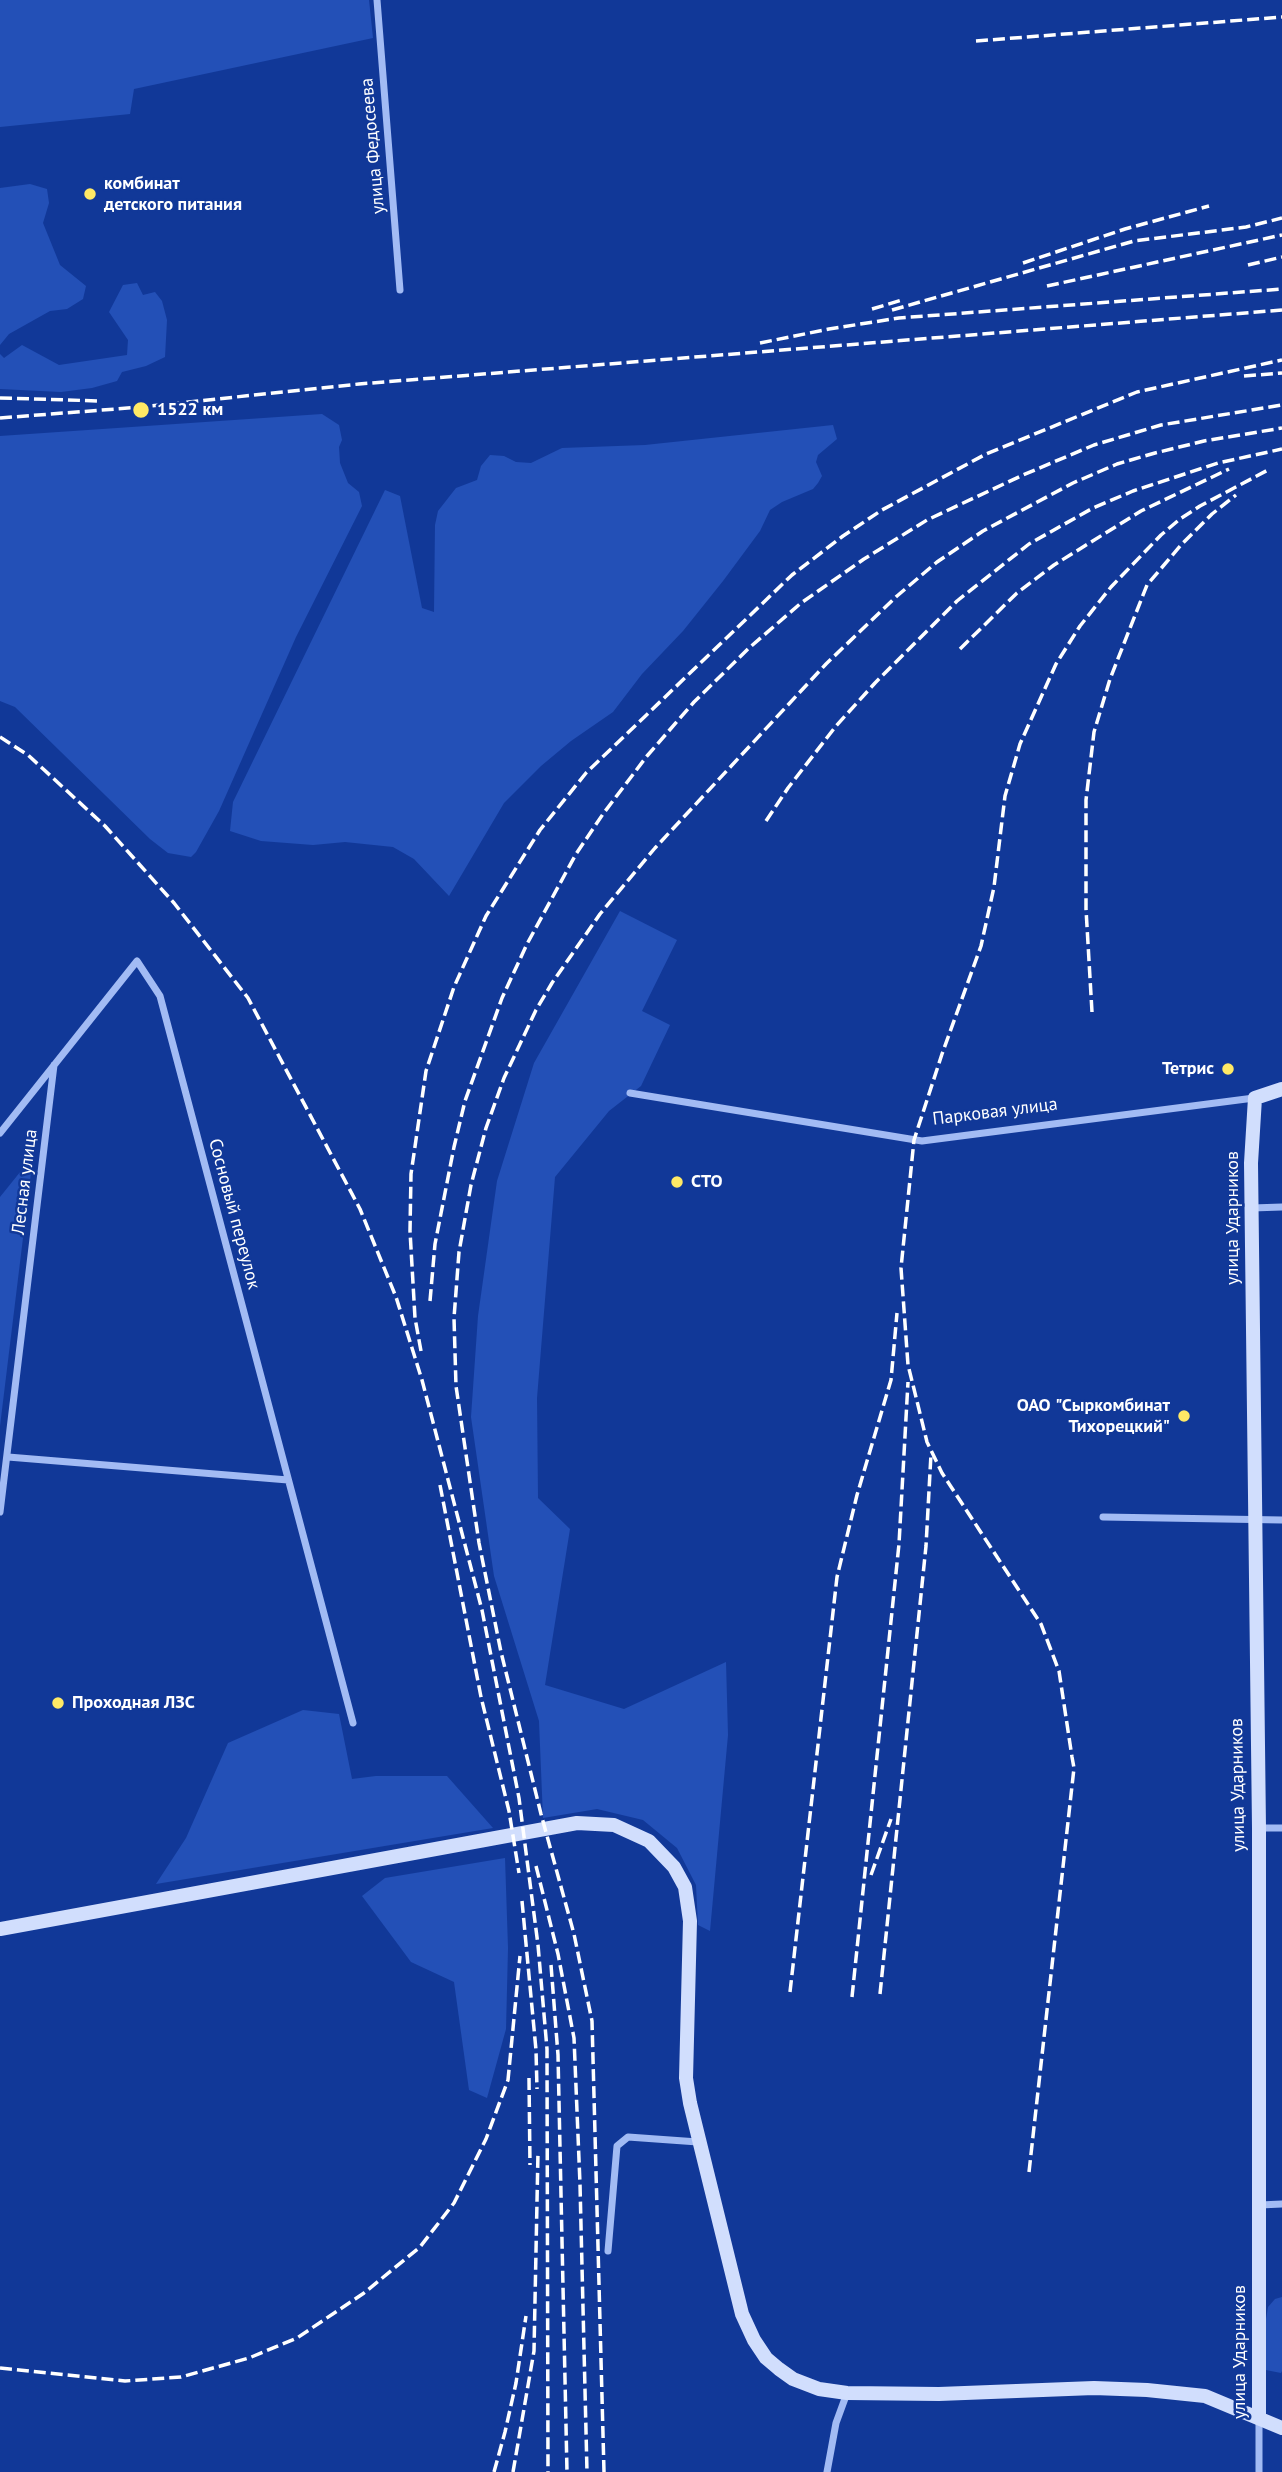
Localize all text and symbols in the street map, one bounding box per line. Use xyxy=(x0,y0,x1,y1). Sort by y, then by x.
street label: улица Федосеева xyxy=(356,77,390,215)
place label: комбинат детского питания xyxy=(104,173,242,216)
marker: комбинат детского питания xyxy=(82,186,98,202)
place label: 1522 км xyxy=(157,399,223,421)
marker: 1522 км xyxy=(131,400,151,420)
place label: Тетрис xyxy=(1162,1058,1214,1080)
marker: Тетрис xyxy=(1220,1061,1236,1077)
street label: Парковая улица xyxy=(931,1094,1059,1130)
street label: Лесная улица xyxy=(8,1128,42,1236)
street label: Сосновый переулок xyxy=(204,1136,264,1292)
street label: улица Ударников xyxy=(1222,1151,1244,1285)
place label: СТО xyxy=(691,1171,723,1193)
marker: СТО xyxy=(669,1174,685,1190)
place label: ОАО "Сыркомбинат Тихорецкий" xyxy=(1017,1395,1170,1438)
marker: ОАО "Сыркомбинат Тихорецкий" xyxy=(1176,1408,1192,1424)
place label: Проходная ЛЗС xyxy=(72,1692,195,1714)
marker: Проходная ЛЗС xyxy=(50,1695,66,1711)
street label: улица Ударников xyxy=(1226,1718,1250,1852)
street label: улица Ударников xyxy=(1229,2285,1251,2419)

